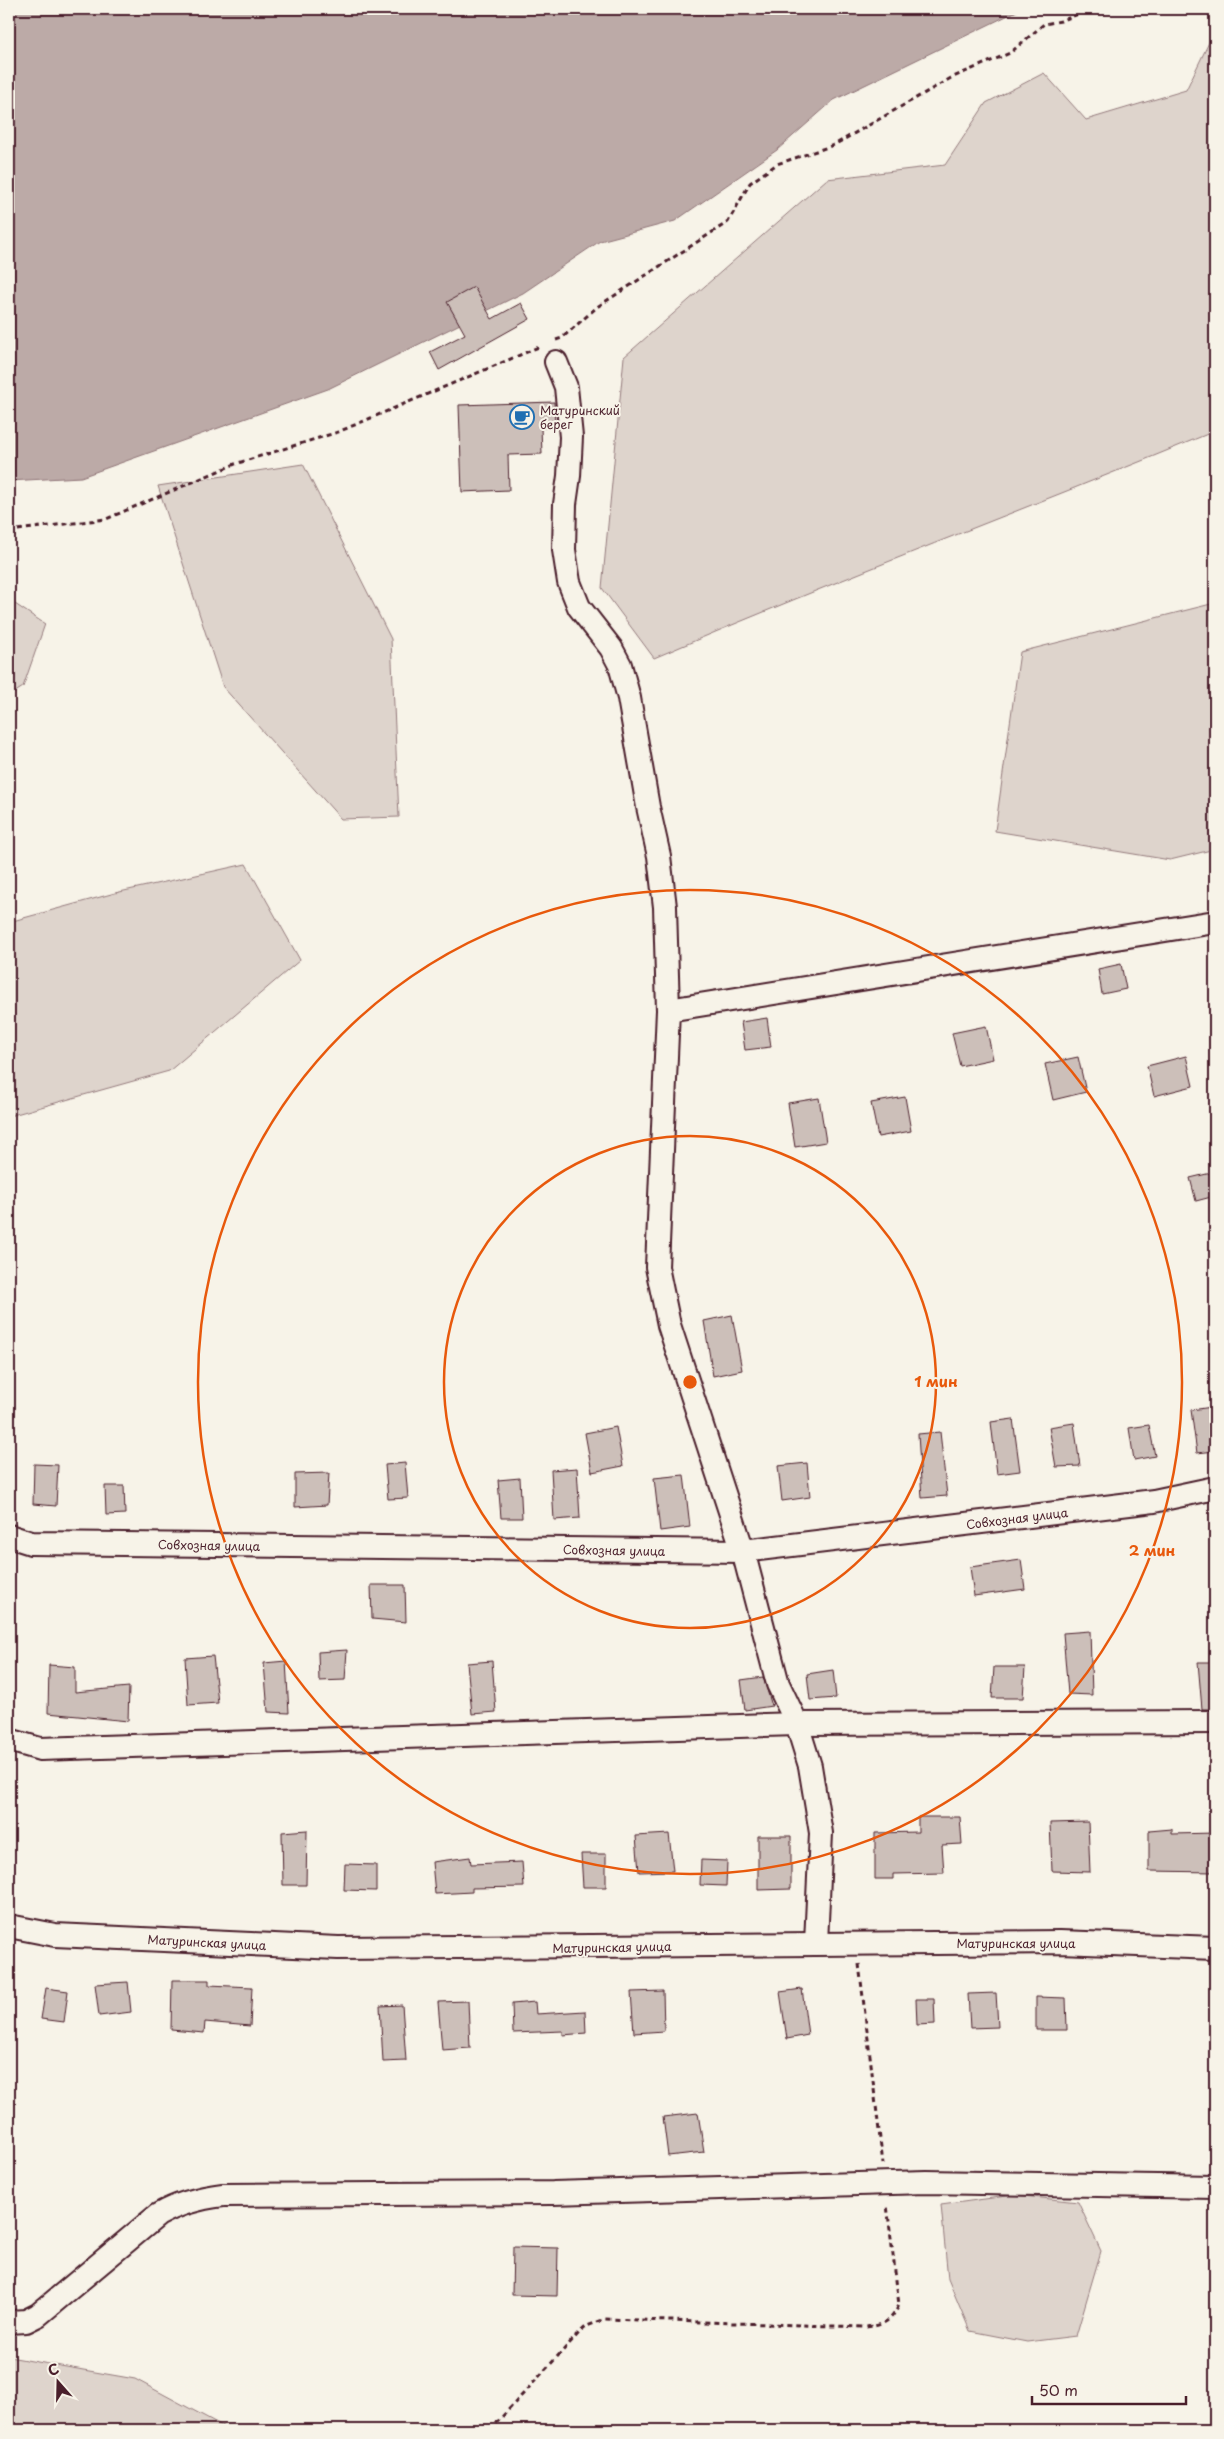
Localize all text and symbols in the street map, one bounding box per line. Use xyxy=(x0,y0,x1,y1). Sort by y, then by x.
place label: Матуринский берег xyxy=(540,401,620,433)
cafe icon: Матуринский берег xyxy=(509,404,535,430)
text: 1 мин xyxy=(914,1369,958,1392)
centre of rings xyxy=(681,1373,699,1391)
street label: Совхозная улица xyxy=(965,1503,1069,1533)
street label: Совхозная улица xyxy=(158,1535,261,1555)
text: 2 мин xyxy=(1129,1538,1176,1561)
street label: Совхозная улица xyxy=(563,1540,666,1560)
street label: Матуринская улица xyxy=(147,1930,267,1954)
street label: Матуринская улица xyxy=(957,1934,1076,1952)
street label: Матуринская улица xyxy=(552,1937,672,1957)
north arrow xyxy=(32,2356,82,2406)
text: С xyxy=(45,2358,62,2381)
scale bar xyxy=(1032,2374,1185,2406)
text: 50 m xyxy=(1039,2378,1078,2401)

